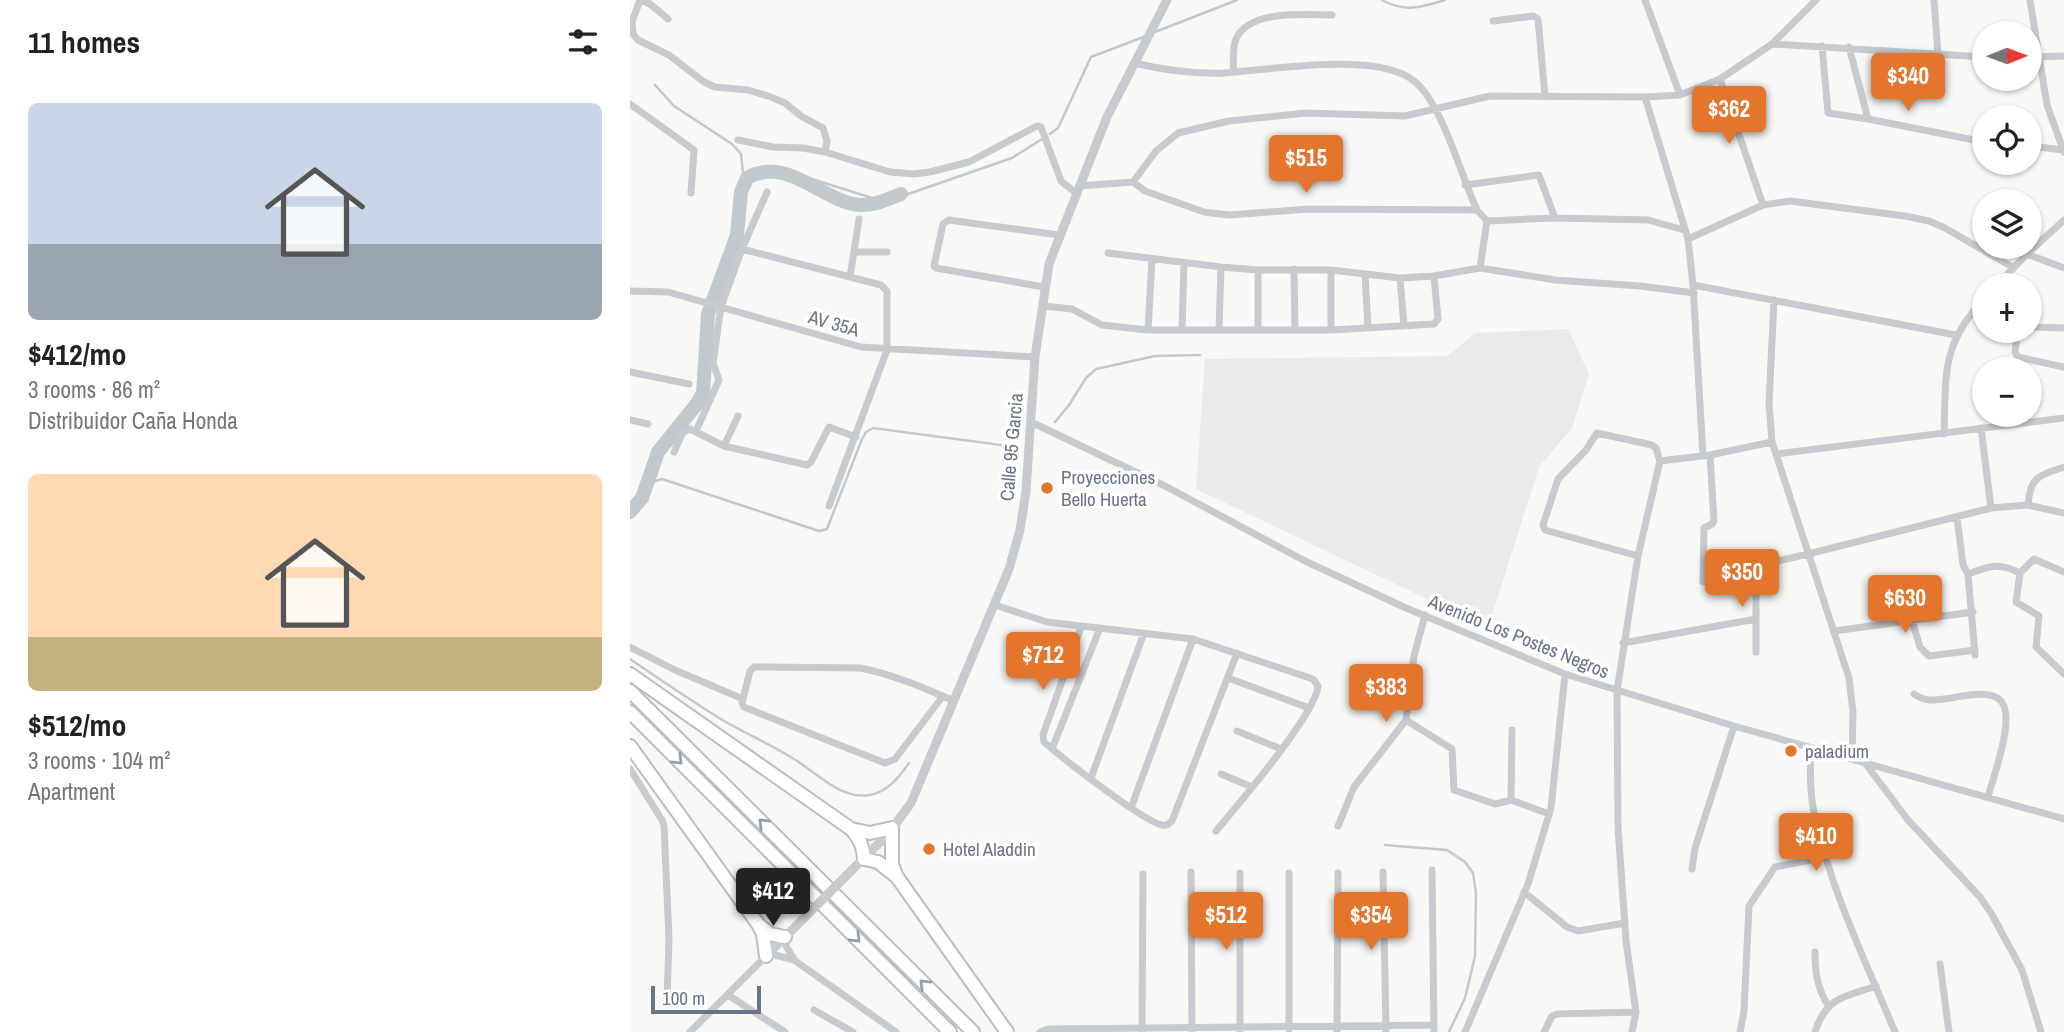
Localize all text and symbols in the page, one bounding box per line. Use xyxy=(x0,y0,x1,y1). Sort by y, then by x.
north arrow xyxy=(1972,21,2042,91)
map controls xyxy=(1972,21,2042,427)
text: 11 homes xyxy=(28,22,140,62)
icon: filters xyxy=(564,23,602,61)
pin: $340 xyxy=(1867,54,1949,113)
text: $340 xyxy=(1887,60,1929,91)
pin: $362 xyxy=(1688,86,1770,146)
text: $362 xyxy=(1708,93,1750,124)
button: locate xyxy=(1972,105,2042,175)
pin: $515 xyxy=(1265,136,1347,195)
text: $515 xyxy=(1285,142,1327,173)
icon: home xyxy=(252,149,378,275)
button: layers xyxy=(1972,189,2042,259)
button: + xyxy=(1972,273,2042,343)
street label: AV 35A xyxy=(805,303,863,343)
text: $412/mo xyxy=(28,334,126,374)
button: − xyxy=(1972,357,2042,427)
text: 3 rooms · 86 m² xyxy=(28,374,160,405)
street label: Calle 95 Garcia xyxy=(993,392,1029,502)
text: Distribuidor Caña Honda xyxy=(28,405,238,436)
place label: Proyecciones Bello Huerta xyxy=(1061,464,1156,512)
marker: Proyecciones Bello Huerta xyxy=(1039,480,1055,496)
icon: home xyxy=(252,520,378,646)
pin: $350 xyxy=(1701,550,1783,609)
text: $350 xyxy=(1721,556,1763,587)
pin: $630 xyxy=(1864,576,1946,635)
text: $630 xyxy=(1884,582,1926,613)
street label: Avenido Los Postes Negros xyxy=(1424,587,1613,684)
pin: $712 xyxy=(1002,632,1084,692)
text: $712 xyxy=(1022,639,1064,670)
pin: $383 xyxy=(1345,664,1427,724)
text: $383 xyxy=(1365,671,1407,702)
text: $512/mo xyxy=(28,705,126,745)
place label: paladium xyxy=(1805,738,1869,764)
marker: paladium xyxy=(1783,743,1799,759)
text: 3 rooms · 104 m² xyxy=(28,745,171,776)
one-way arrow xyxy=(670,752,683,765)
text: Apartment xyxy=(28,776,115,807)
pin: $410 xyxy=(1775,814,1857,873)
one-way arrow xyxy=(758,819,771,832)
text: $410 xyxy=(1795,820,1837,851)
place label: Hotel Aladdin xyxy=(943,836,1036,862)
marker: Hotel Aladdin xyxy=(921,841,937,857)
pin: $412 xyxy=(732,869,814,928)
text: $412 xyxy=(752,875,794,906)
pin: $512 xyxy=(1185,892,1267,952)
pin: $354 xyxy=(1330,892,1412,952)
text: $512 xyxy=(1205,899,1247,930)
text: $354 xyxy=(1350,899,1392,930)
one-way arrow xyxy=(848,930,861,943)
one-way arrow xyxy=(920,979,933,992)
scale bar xyxy=(651,983,761,1015)
text: 100 m xyxy=(662,985,705,1011)

